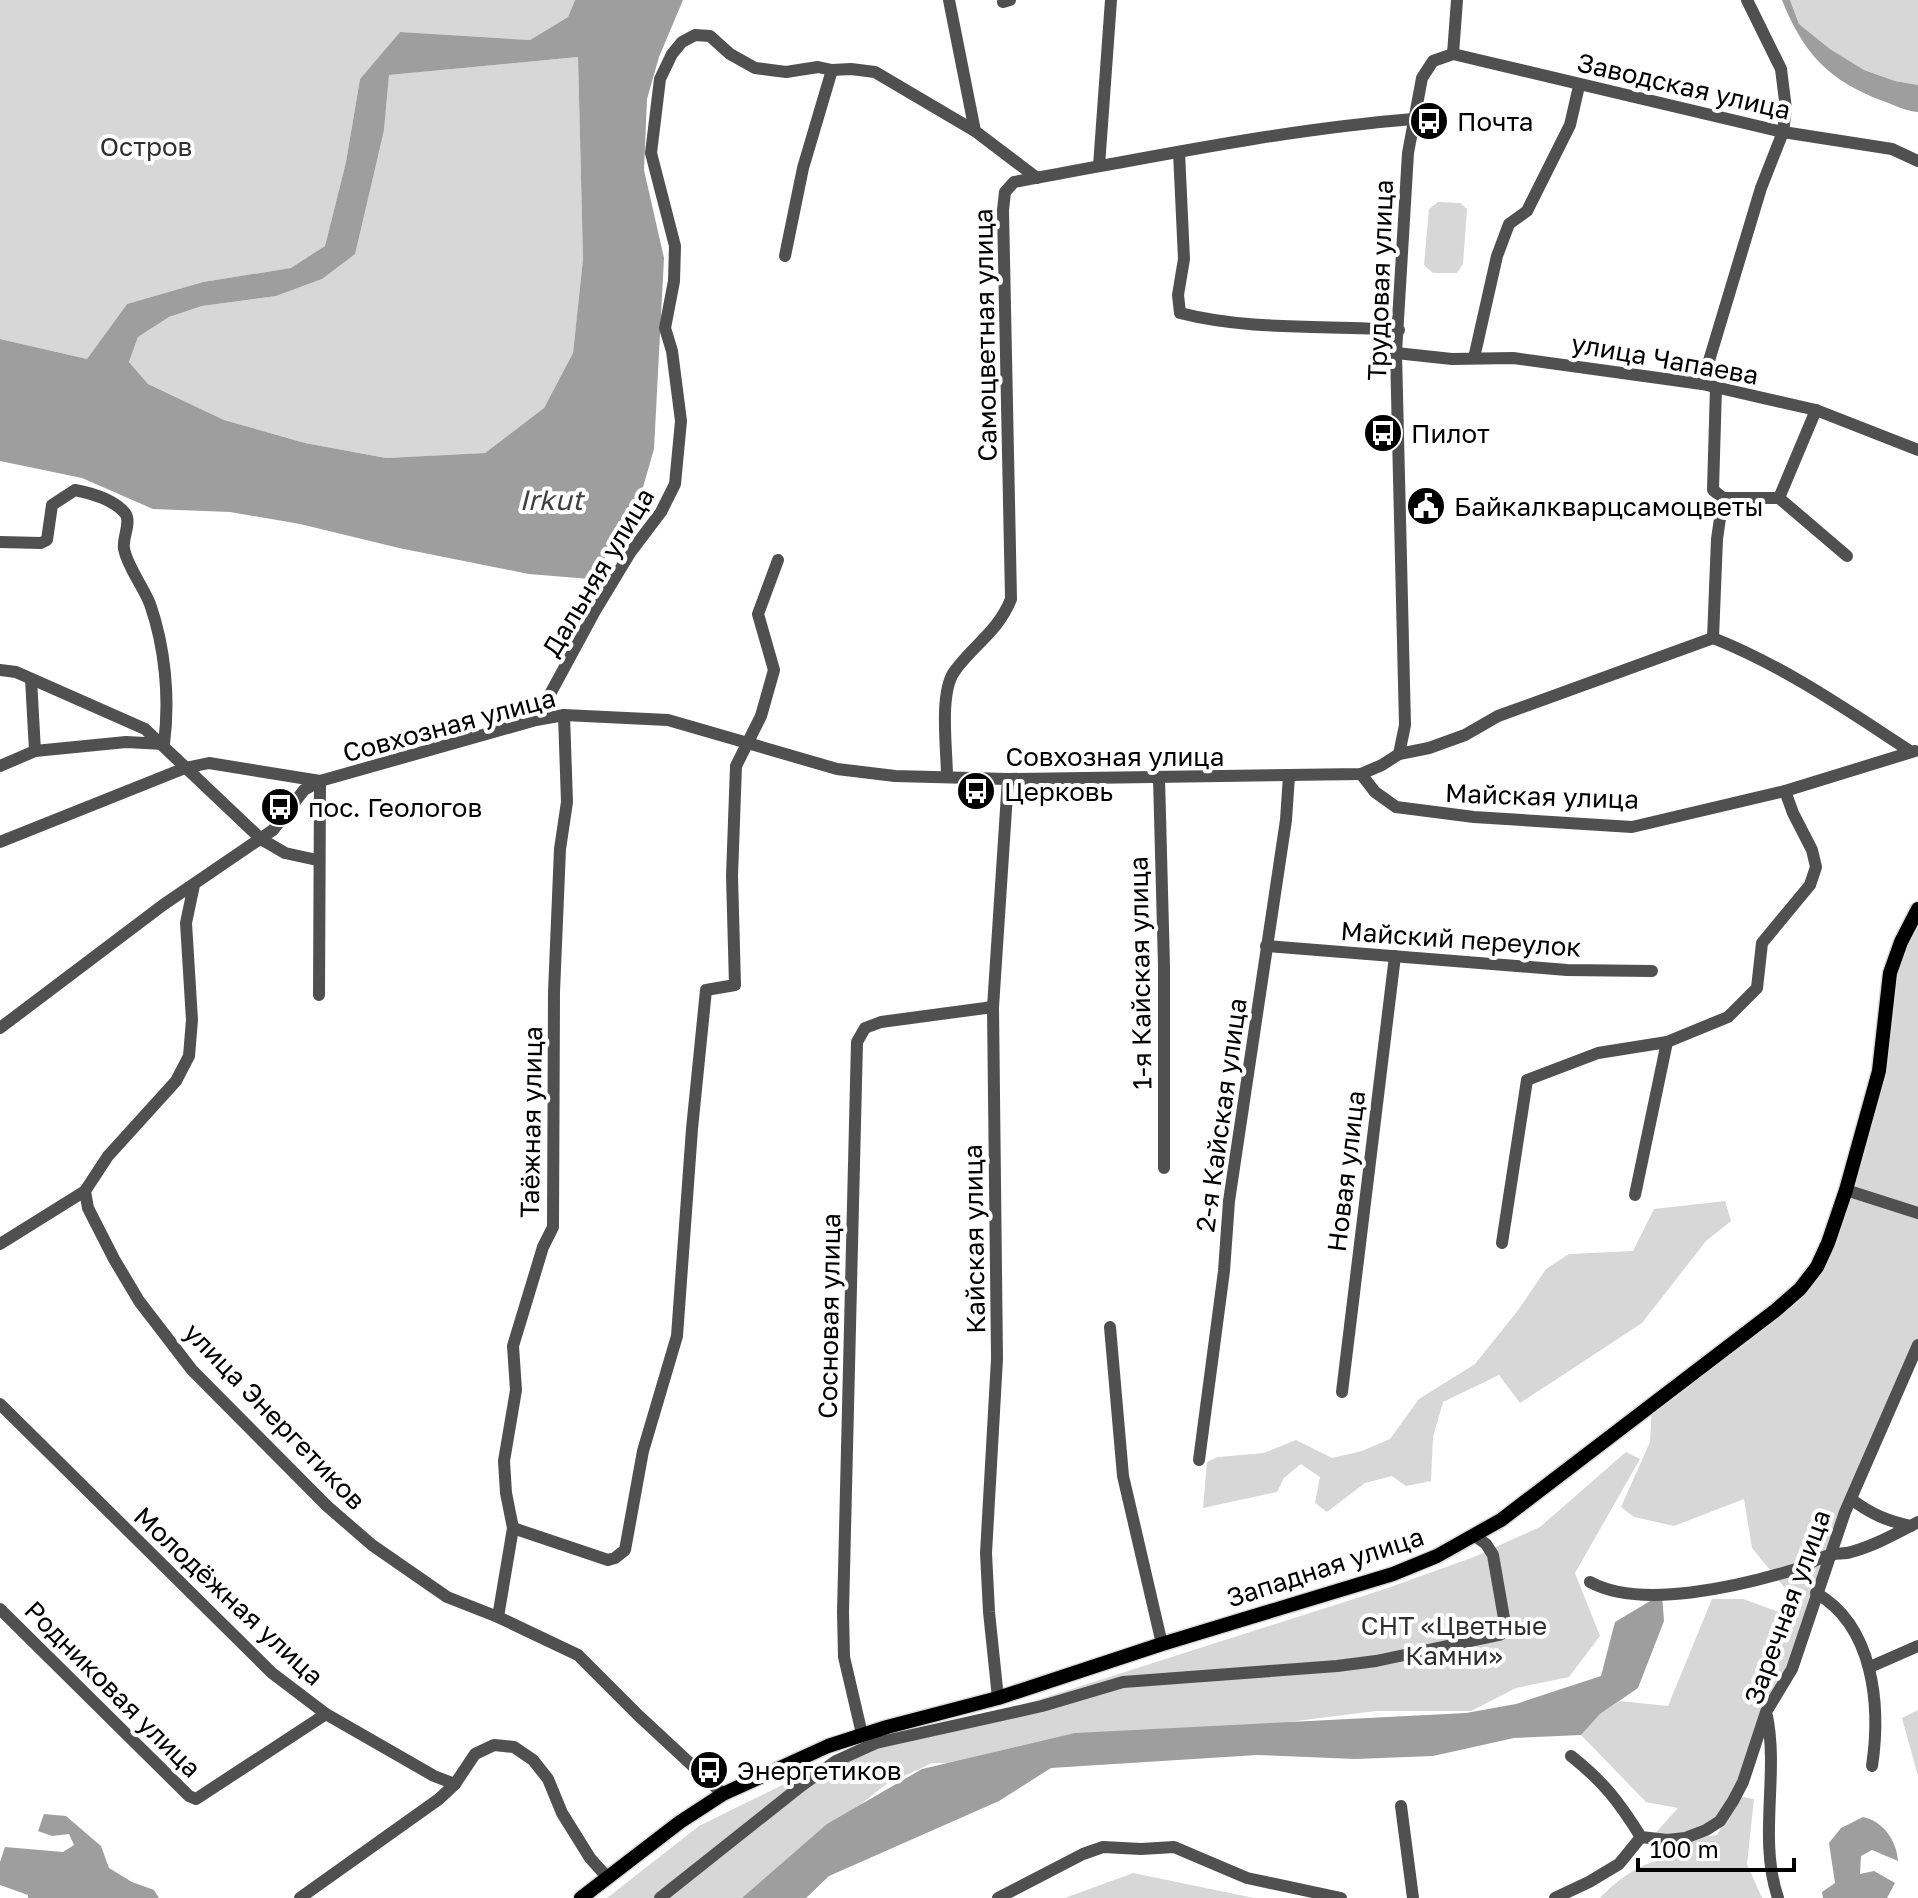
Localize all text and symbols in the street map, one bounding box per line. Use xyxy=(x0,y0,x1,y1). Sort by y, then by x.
street label: Заводская улица xyxy=(1574,46,1794,126)
bus stop icon: Почта xyxy=(1408,100,1450,142)
place label: Почта xyxy=(1457,106,1533,137)
park label: Остров xyxy=(100,131,192,162)
street label: Трудовая улица xyxy=(1361,179,1399,381)
street label: Самоцветная улица xyxy=(967,208,1003,462)
street label: улица Чапаева xyxy=(1569,327,1761,391)
bus stop icon: Пилот xyxy=(1362,412,1404,454)
place label: Пилот xyxy=(1411,418,1490,449)
street label: Дальняя улица xyxy=(536,482,660,662)
water label: Irkut xyxy=(519,483,586,516)
public building icon: Байкалкварцсамоцветы xyxy=(1405,485,1447,527)
place label: Байкалкварцсамоцветы xyxy=(1454,491,1763,522)
street label: Совхозная улица xyxy=(339,682,559,768)
street label: Совхозная улица xyxy=(1006,741,1224,772)
bus stop icon: Церковь xyxy=(955,770,997,812)
place label: Церковь xyxy=(1004,776,1113,807)
street label: Майская улица xyxy=(1445,777,1639,815)
bus stop icon: пос. Геологов xyxy=(259,786,301,828)
place label: пос. Геологов xyxy=(308,792,482,823)
street label: 1-я Кайская улица xyxy=(1122,856,1158,1090)
street label: Майский переулок xyxy=(1340,915,1582,963)
street label: 2-я Кайская улица xyxy=(1189,996,1253,1234)
street label: Таёжная улица xyxy=(514,1026,548,1218)
street label: Новая улица xyxy=(1321,1089,1371,1253)
street label: Кайская улица xyxy=(957,1144,991,1334)
street label: Сосновая улица xyxy=(812,1213,846,1419)
street label: улица Энергетиков xyxy=(178,1316,372,1516)
street label: Молодёжная улица xyxy=(128,1500,330,1692)
street label: Заречная улица xyxy=(1737,1505,1837,1709)
street label: Западная улица xyxy=(1223,1521,1427,1613)
street label: Родниковая улица xyxy=(18,1594,208,1784)
park label: СНТ «Цветные Камни» xyxy=(1361,1610,1547,1671)
bus stop icon: Энергетиков xyxy=(688,1749,730,1791)
place label: Энергетиков xyxy=(737,1755,901,1786)
scale bar xyxy=(1638,1822,1794,1872)
text: 100 m xyxy=(1650,1834,1719,1863)

